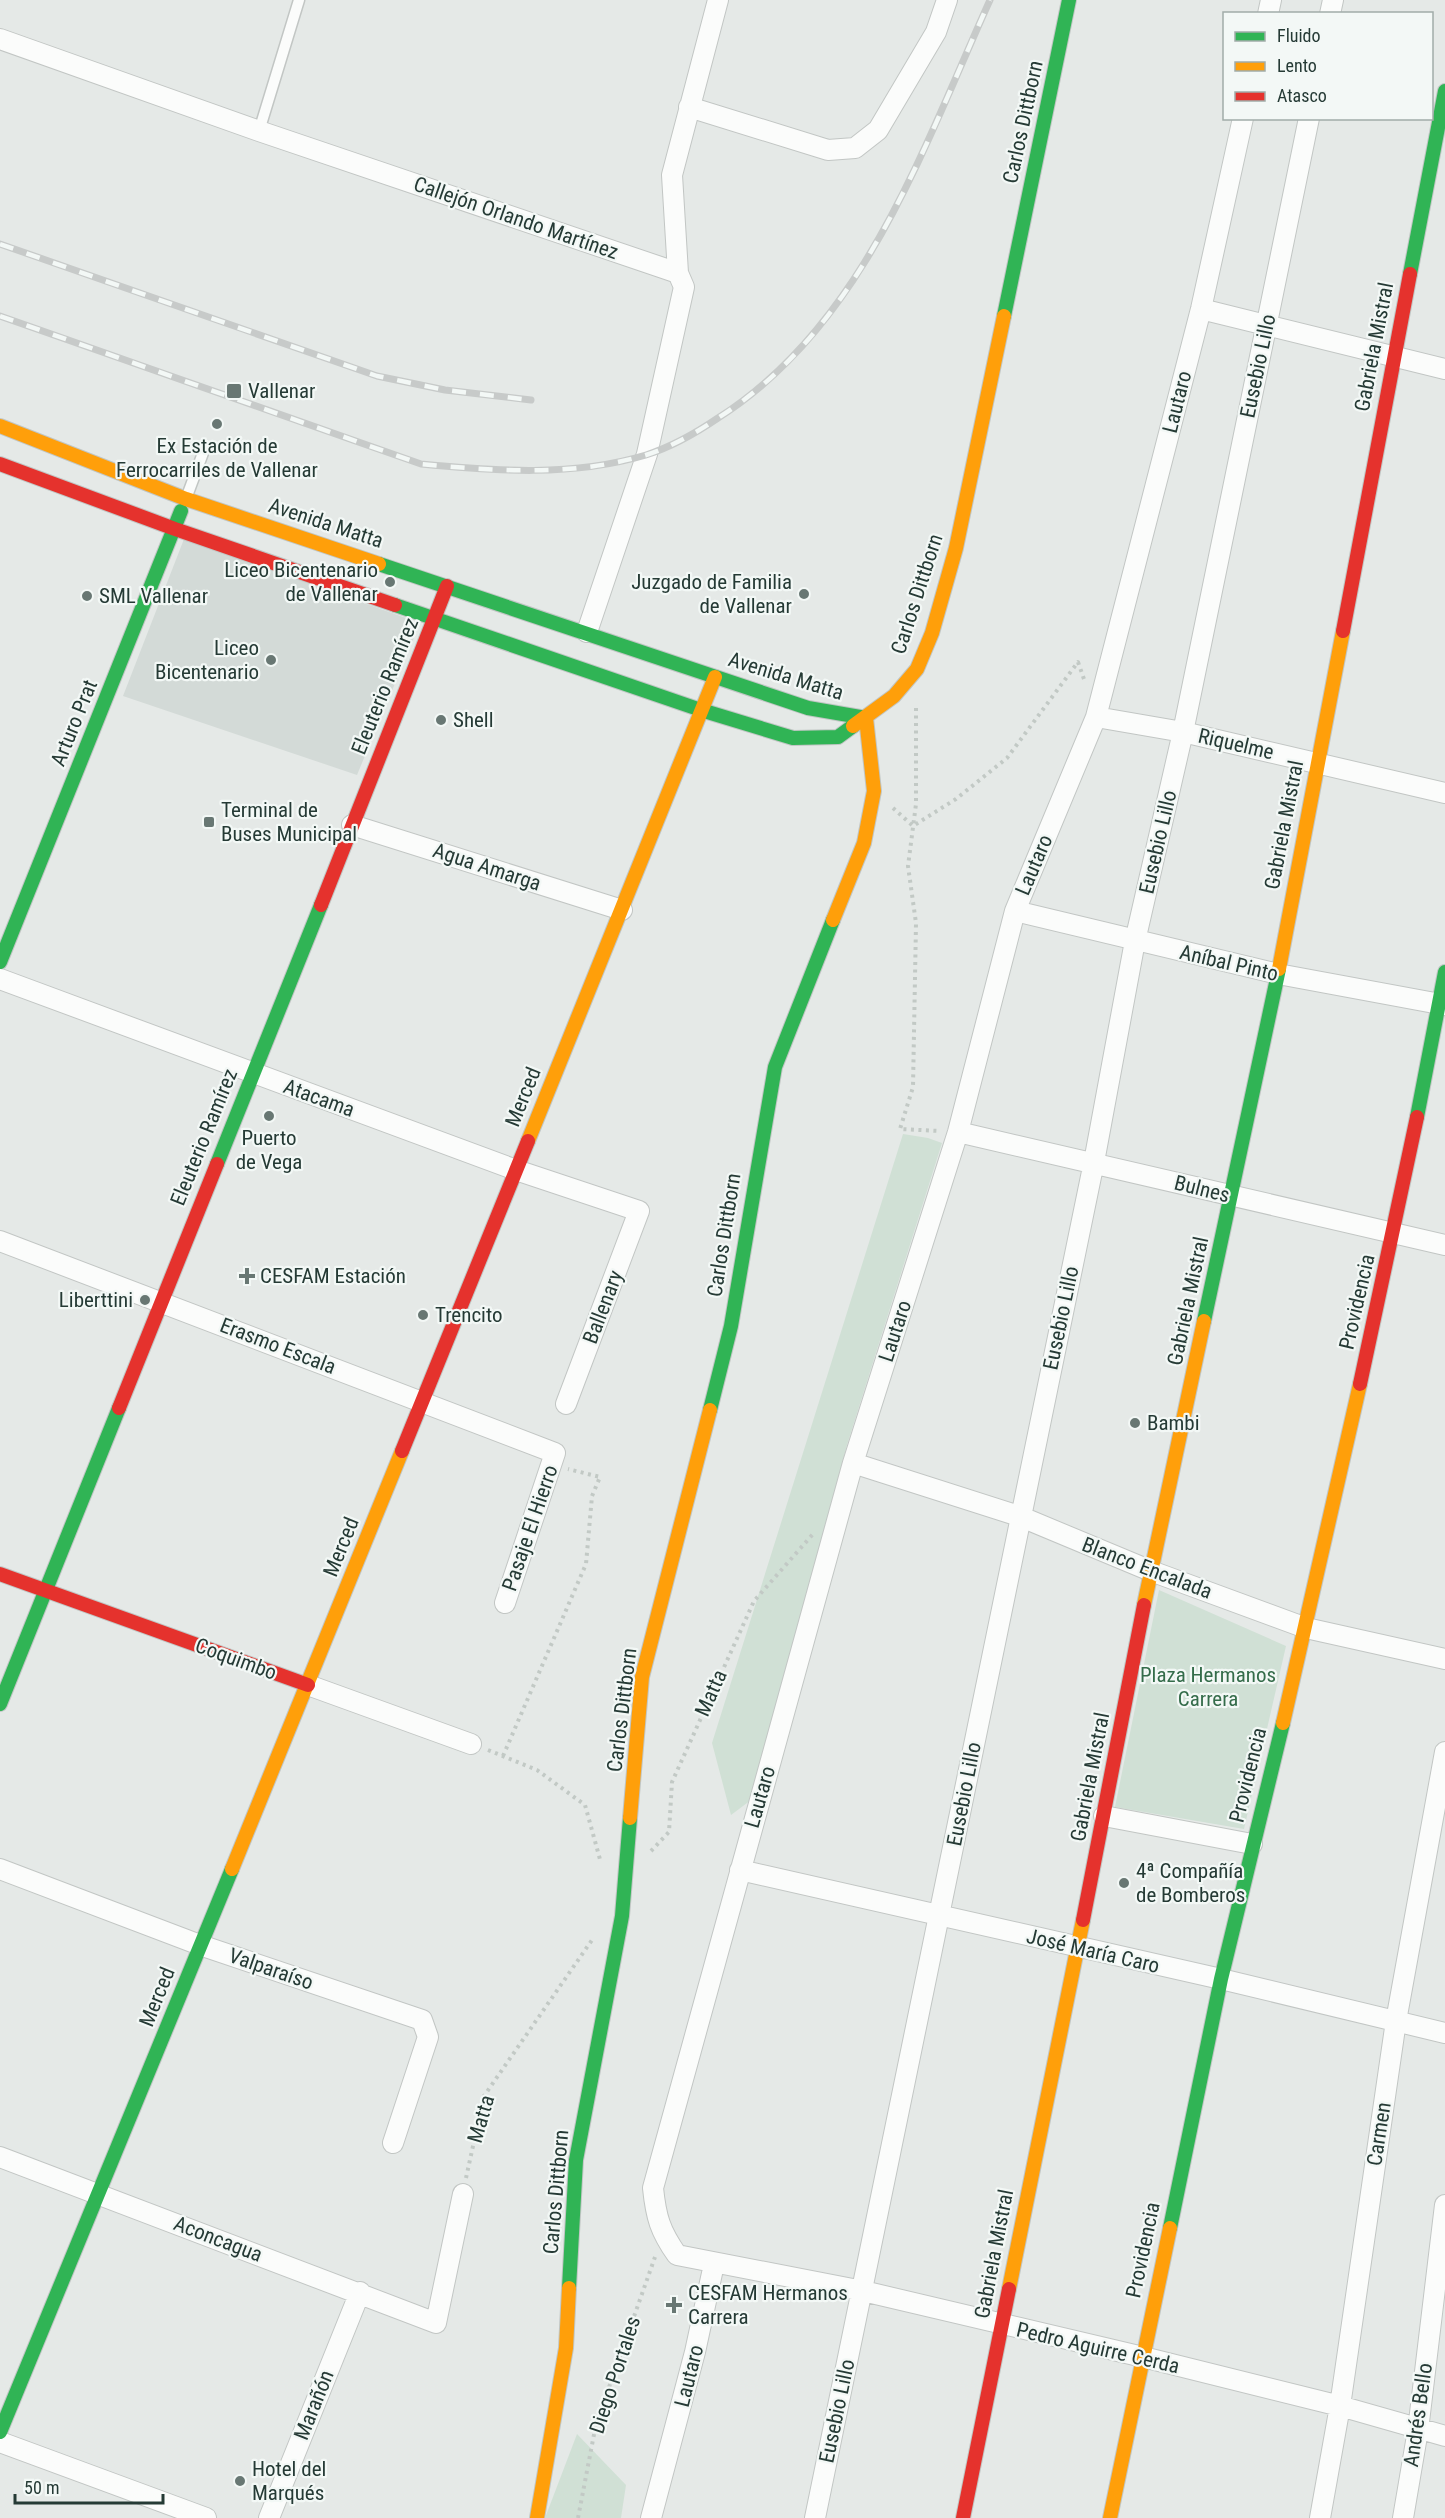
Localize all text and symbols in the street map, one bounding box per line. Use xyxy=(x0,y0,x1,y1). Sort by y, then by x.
legend xyxy=(1223,12,1433,120)
text: Fluido xyxy=(1277,25,1321,46)
text: Lento xyxy=(1277,55,1317,76)
street label: Carlos Dittborn xyxy=(998,58,1048,186)
text: Atasco xyxy=(1277,85,1327,106)
street label: Callejón Orlando Martínez xyxy=(411,172,621,264)
street label: Gabriela Mistral xyxy=(1350,280,1398,414)
street label: Eusebio Lillo xyxy=(1235,312,1281,420)
street label: Lautaro xyxy=(1158,368,1196,436)
place label: Vallenar xyxy=(248,379,315,403)
marker: Vallenar xyxy=(225,382,243,400)
marker: Ex Estación de Ferrocarriles de Vallenar xyxy=(210,417,224,431)
place label: Ex Estación de Ferrocarriles de Vallenar xyxy=(116,434,318,482)
street label: Avenida Matta xyxy=(266,493,386,553)
street label: Carlos Dittborn xyxy=(886,531,948,657)
place label: Liceo Bicentenario de Vallenar xyxy=(224,558,378,606)
place label: Juzgado de Familia de Vallenar xyxy=(631,570,792,618)
marker: Liceo Bicentenario de Vallenar xyxy=(383,575,397,589)
place label: SML Vallenar xyxy=(99,584,208,608)
marker: Juzgado de Familia de Vallenar xyxy=(797,587,811,601)
marker: SML Vallenar xyxy=(80,589,94,603)
street label: Eleuterio Ramírez xyxy=(347,614,423,758)
place label: Liceo Bicentenario xyxy=(155,636,259,684)
street label: Avenida Matta xyxy=(726,647,846,705)
marker: Liceo Bicentenario xyxy=(264,653,278,667)
street label: Arturo Prat xyxy=(46,676,102,770)
place label: Shell xyxy=(453,708,494,732)
marker: Shell xyxy=(434,713,448,727)
street label: Riquelme xyxy=(1196,724,1276,764)
street label: Gabriela Mistral xyxy=(1260,758,1308,892)
street label: Eusebio Lillo xyxy=(1134,788,1182,896)
place label: Terminal de Buses Municipal xyxy=(221,798,357,846)
marker: Terminal de Buses Municipal xyxy=(202,815,216,829)
street label: Lautaro xyxy=(1011,831,1057,899)
street label: Agua Amarga xyxy=(430,838,544,896)
street label: Aníbal Pinto xyxy=(1177,940,1281,986)
street label: Merced xyxy=(500,1064,546,1130)
street label: Eleuterio Ramírez xyxy=(166,1065,242,1209)
street label: Atacama xyxy=(280,1074,358,1122)
marker: Puerto de Vega xyxy=(262,1109,276,1123)
place label: Puerto de Vega xyxy=(236,1126,302,1174)
street label: Carlos Dittborn xyxy=(702,1171,746,1299)
street label: Bulnes xyxy=(1172,1171,1232,1207)
street label: Gabriela Mistral xyxy=(1163,1234,1213,1368)
street label: Providencia xyxy=(1334,1252,1380,1352)
place label: CESFAM Estación xyxy=(260,1264,406,1288)
street label: Eusebio Lillo xyxy=(1038,1264,1084,1372)
marker: CESFAM Estación xyxy=(238,1267,256,1285)
street label: Ballenary xyxy=(578,1267,628,1347)
place label: Liberttini xyxy=(59,1288,133,1312)
marker: Liberttini xyxy=(138,1293,152,1307)
street label: Lautaro xyxy=(874,1297,916,1365)
place label: Trencito xyxy=(435,1303,502,1327)
marker: Trencito xyxy=(416,1308,430,1322)
street label: Erasmo Escala xyxy=(217,1313,339,1379)
place label: Bambi xyxy=(1147,1411,1200,1435)
marker: Bambi xyxy=(1128,1416,1142,1430)
street label: Pasaje El Hierro xyxy=(497,1462,563,1594)
street label: Merced xyxy=(318,1514,364,1580)
street label: Blanco Encalada xyxy=(1079,1532,1215,1604)
street label: Coquimbo xyxy=(192,1633,280,1685)
street label: Carlos Dittborn xyxy=(602,1647,642,1773)
park label: Plaza Hermanos Carrera xyxy=(1140,1663,1276,1711)
street label: Matta xyxy=(690,1666,732,1720)
street label: Gabriela Mistral xyxy=(1066,1710,1114,1844)
street label: Providencia xyxy=(1225,1725,1271,1825)
street label: Eusebio Lillo xyxy=(942,1740,986,1848)
street label: Lautaro xyxy=(740,1763,780,1831)
place label: 4ª Compañía de Bomberos xyxy=(1136,1859,1245,1907)
marker: 4ª Compañía de Bomberos xyxy=(1117,1876,1131,1890)
street label: José María Caro xyxy=(1024,1924,1162,1978)
street label: Valparaíso xyxy=(226,1943,316,1995)
street label: Merced xyxy=(134,1964,180,2030)
street label: Matta xyxy=(463,2092,499,2146)
street label: Carmen xyxy=(1362,2100,1396,2168)
street label: Carlos Dittborn xyxy=(539,2129,573,2255)
street label: Gabriela Mistral xyxy=(970,2187,1018,2321)
street label: Providencia xyxy=(1121,2200,1165,2300)
street label: Aconcagua xyxy=(170,2211,266,2267)
place label: CESFAM Hermanos Carrera xyxy=(688,2281,848,2329)
marker: CESFAM Hermanos Carrera xyxy=(665,2296,683,2314)
street label: Diego Portales xyxy=(585,2313,645,2437)
street label: Pedro Aguirre Cerda xyxy=(1014,2318,1182,2378)
street label: Lautaro xyxy=(670,2342,708,2410)
street label: Eusebio Lillo xyxy=(814,2357,860,2465)
street label: Andrés Bello xyxy=(1399,2362,1437,2468)
street label: Marañón xyxy=(289,2367,339,2443)
place label: Hotel del Marqués xyxy=(252,2457,326,2505)
scale bar xyxy=(15,2467,164,2505)
marker: Hotel del Marqués xyxy=(233,2474,247,2488)
text: 50 m xyxy=(24,2477,59,2498)

